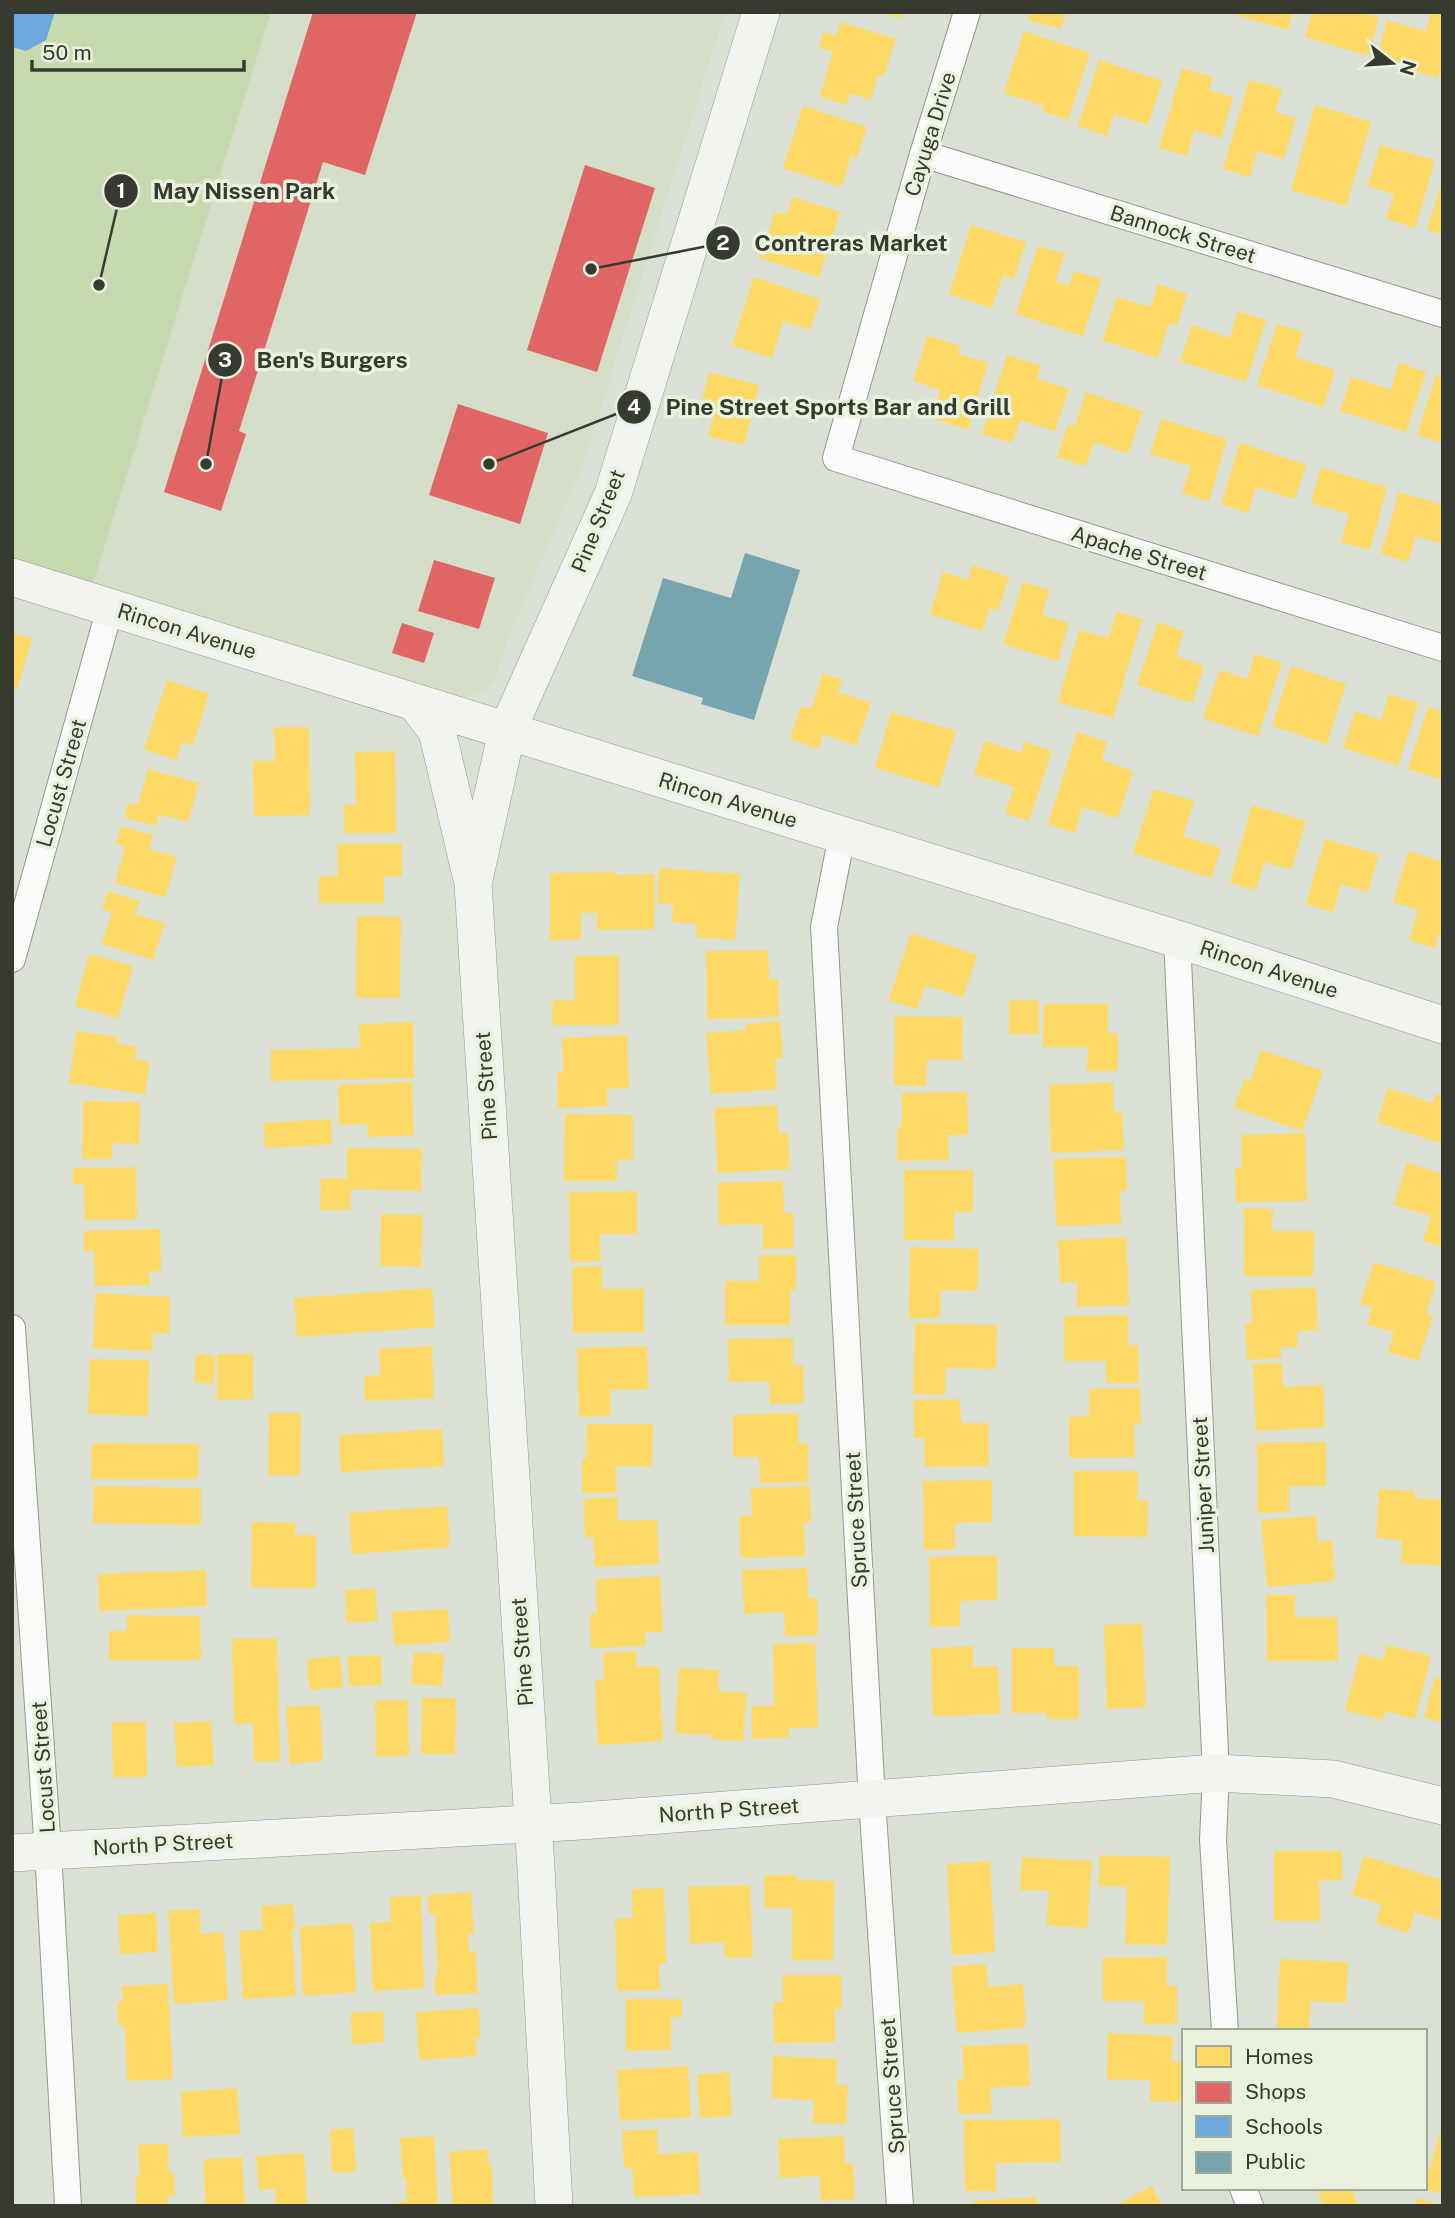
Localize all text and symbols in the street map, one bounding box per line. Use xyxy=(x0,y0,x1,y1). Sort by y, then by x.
scale bar xyxy=(32,28,243,72)
north arrow xyxy=(1357,28,1427,98)
text: 50 m xyxy=(42,40,92,65)
text: N xyxy=(1396,58,1421,78)
street label: Cayuga Drive xyxy=(899,69,961,199)
callout: May Nissen Park xyxy=(103,169,349,213)
text: May Nissen Park xyxy=(153,177,335,204)
text: 1 xyxy=(117,178,126,203)
street label: Bannock Street xyxy=(1107,200,1259,268)
callout: Contreras Market xyxy=(705,221,962,265)
text: Contreras Market xyxy=(754,229,948,256)
text: 2 xyxy=(716,230,730,255)
callout: Ben's Burgers xyxy=(208,338,422,382)
text: Ben's Burgers xyxy=(256,346,408,373)
text: 3 xyxy=(218,347,232,372)
callout: Pine Street Sports Bar and Grill xyxy=(617,385,1025,429)
text: Pine Street Sports Bar and Grill xyxy=(665,393,1011,420)
text: 4 xyxy=(627,394,641,419)
street label: Pine Street xyxy=(566,466,630,576)
street label: Apache Street xyxy=(1068,521,1210,585)
street label: Rincon Avenue xyxy=(114,598,260,664)
street label: Locust Street xyxy=(31,716,91,850)
street label: Rincon Avenue xyxy=(655,767,801,833)
street label: Rincon Avenue xyxy=(1197,935,1341,1003)
street label: Pine Street xyxy=(470,1031,502,1141)
street label: Juniper Street xyxy=(1187,1416,1219,1554)
street label: Spruce Street xyxy=(840,1451,872,1589)
street label: Pine Street xyxy=(506,1597,538,1707)
street label: Locust Street xyxy=(26,1700,60,1834)
street label: North P Street xyxy=(658,1793,800,1827)
street label: North P Street xyxy=(92,1828,234,1860)
street label: Spruce Street xyxy=(875,2017,909,2155)
legend xyxy=(1182,2029,1427,2190)
text: Homes xyxy=(1245,2044,1313,2069)
text: Shops xyxy=(1245,2079,1306,2104)
text: Schools xyxy=(1245,2114,1323,2139)
text: Public xyxy=(1245,2149,1306,2174)

